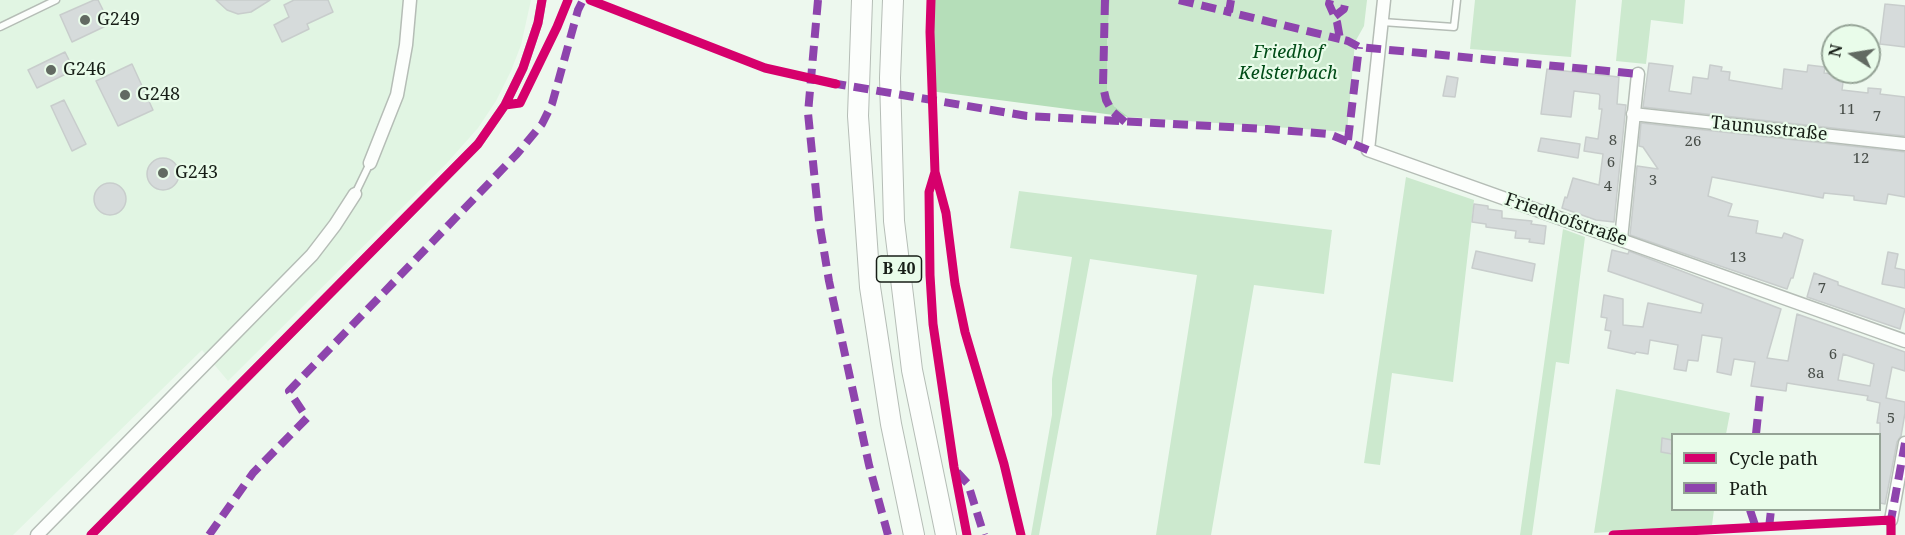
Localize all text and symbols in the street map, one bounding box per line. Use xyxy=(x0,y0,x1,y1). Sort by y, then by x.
place label: G249 xyxy=(97,9,140,31)
marker: G249 xyxy=(78,13,92,27)
north arrow xyxy=(1821,24,1881,84)
park label: Friedhof Kelsterbach xyxy=(1239,42,1337,84)
text: N xyxy=(1823,42,1847,59)
place label: G246 xyxy=(63,59,106,81)
marker: G246 xyxy=(44,63,58,77)
place label: G248 xyxy=(137,84,180,106)
marker: G248 xyxy=(118,88,132,102)
house number: 11 xyxy=(1839,101,1855,119)
house number: 7 xyxy=(1873,108,1881,126)
street label: Taunusstraße xyxy=(1710,112,1828,146)
house number: 8 xyxy=(1609,132,1617,150)
house number: 26 xyxy=(1685,133,1701,151)
house number: 12 xyxy=(1853,150,1869,168)
house number: 6 xyxy=(1607,154,1615,172)
place label: G243 xyxy=(175,162,218,184)
marker: G243 xyxy=(156,166,170,180)
house number: 3 xyxy=(1649,172,1657,190)
house number: 4 xyxy=(1604,178,1612,196)
street label: Friedhofstraße xyxy=(1502,189,1630,251)
house number: 13 xyxy=(1730,249,1746,267)
road number: B 40 xyxy=(876,256,922,282)
house number: 7 xyxy=(1818,280,1826,298)
house number: 6 xyxy=(1829,346,1837,364)
house number: 8a xyxy=(1808,365,1824,383)
house number: 5 xyxy=(1887,410,1895,428)
legend xyxy=(1671,433,1881,511)
text: Cycle path xyxy=(1729,446,1818,470)
text: Path xyxy=(1729,476,1768,500)

